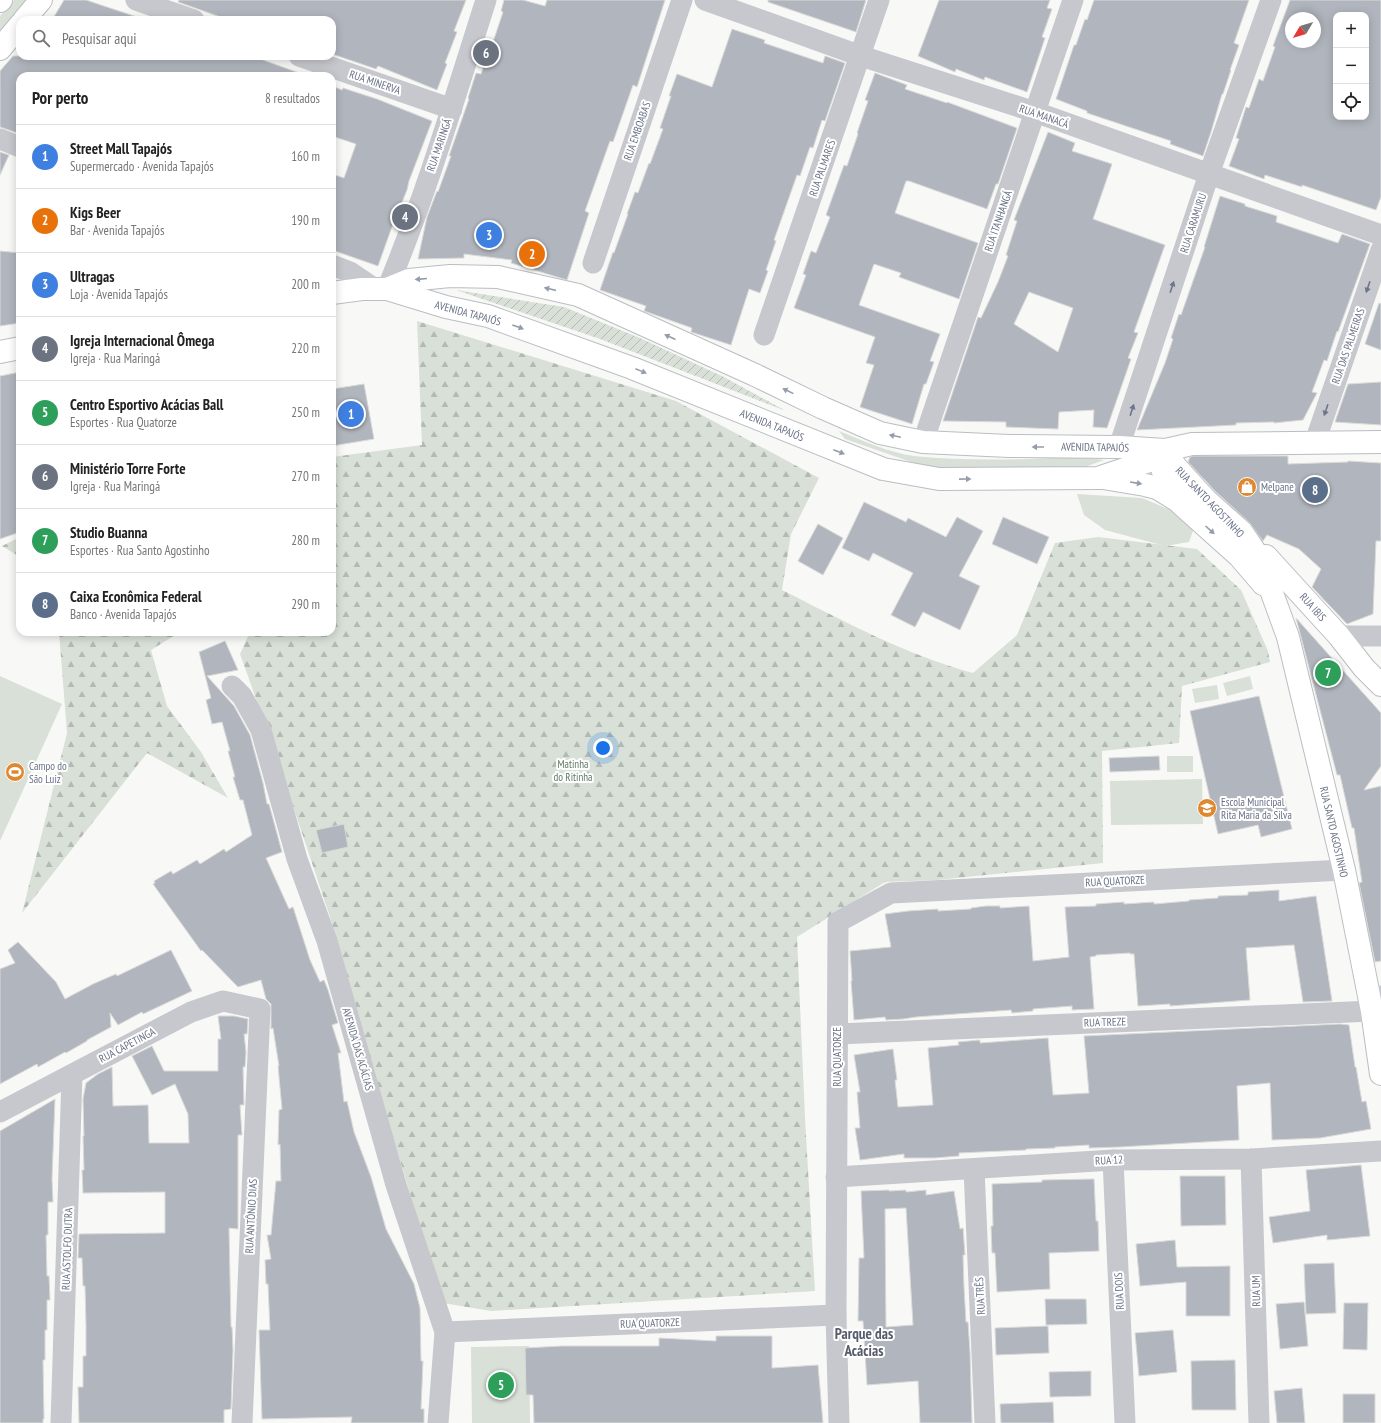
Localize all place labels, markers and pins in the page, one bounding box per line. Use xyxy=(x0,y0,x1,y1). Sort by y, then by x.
pin: 6 xyxy=(473,38,499,68)
pin: 4 xyxy=(392,202,418,232)
pin: 3 xyxy=(476,220,502,250)
pin: 2 xyxy=(519,239,545,269)
pin: 1 xyxy=(338,399,364,429)
pin: 8 xyxy=(1302,475,1328,505)
shop icon: Melpane xyxy=(1236,476,1258,498)
place label: Melpane xyxy=(1261,480,1294,494)
pin: 7 xyxy=(1315,658,1341,688)
place label: Campo do São Luiz xyxy=(29,759,67,786)
sports icon: Campo do São Luiz xyxy=(4,761,26,783)
place label: Escola Municipal Rita Maria da Silva xyxy=(1221,795,1292,822)
school or university icon: Escola Municipal Rita Maria da Silva xyxy=(1196,797,1218,819)
pin: 5 xyxy=(488,1370,514,1400)

